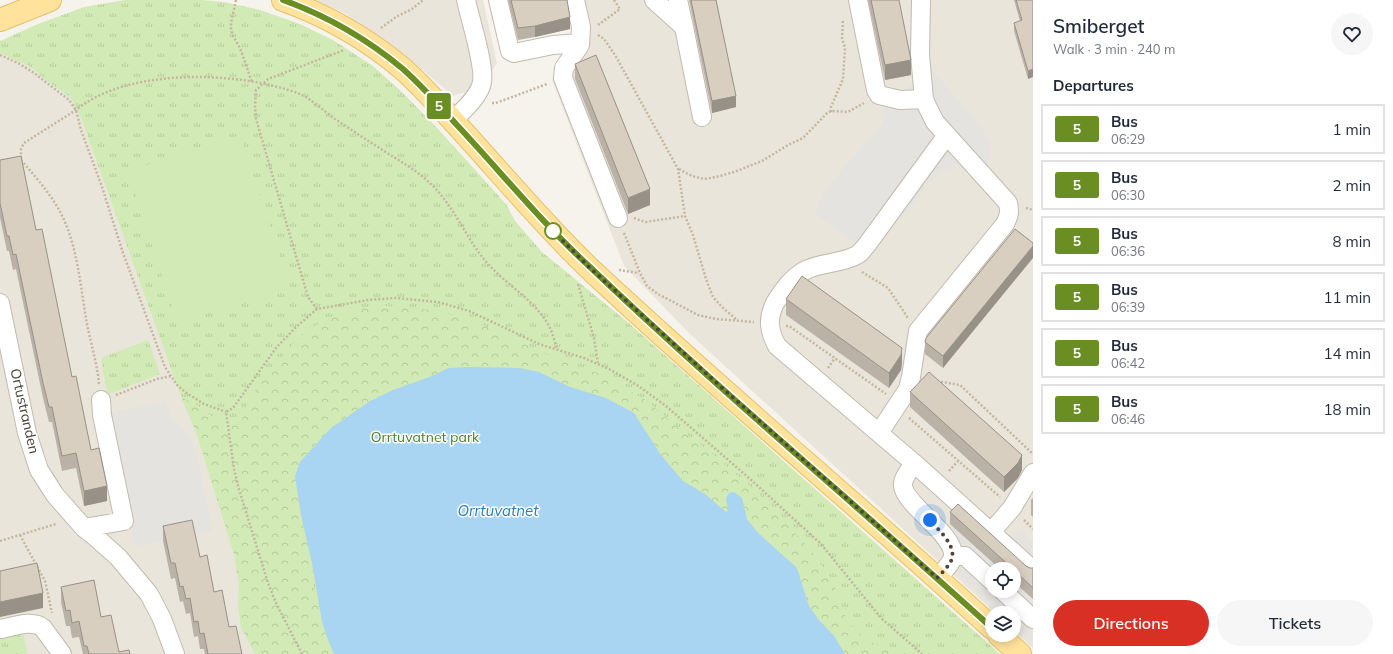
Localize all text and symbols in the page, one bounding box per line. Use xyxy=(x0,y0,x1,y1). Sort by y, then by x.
button: heart xyxy=(1331,13,1373,55)
text: Smiberget xyxy=(1053,14,1144,38)
text: Walk · 3 min · 240 m xyxy=(1053,41,1175,57)
text: Departures xyxy=(1053,76,1134,95)
line badge: 5 xyxy=(426,93,452,119)
text: 5 xyxy=(435,97,443,115)
text: Bus xyxy=(1111,112,1138,131)
text: 5 xyxy=(1073,120,1081,138)
text: 1 min xyxy=(1333,120,1371,139)
text: 06:29 xyxy=(1111,131,1145,147)
text: Bus xyxy=(1111,168,1138,187)
text: 5 xyxy=(1073,176,1081,194)
text: 2 min xyxy=(1333,176,1371,195)
text: 06:30 xyxy=(1111,187,1145,203)
unlabelled marker xyxy=(544,222,562,240)
text: Bus xyxy=(1111,224,1138,243)
text: 5 xyxy=(1073,232,1081,250)
text: 8 min xyxy=(1333,232,1371,251)
text: 06:36 xyxy=(1111,243,1145,259)
text: Bus xyxy=(1111,280,1138,299)
text: 5 xyxy=(1073,288,1081,306)
text: 11 min xyxy=(1324,288,1371,307)
text: 06:39 xyxy=(1111,299,1145,315)
text: Bus xyxy=(1111,336,1138,355)
text: 5 xyxy=(1073,344,1081,362)
text: 14 min xyxy=(1324,344,1371,363)
text: 06:42 xyxy=(1111,355,1145,371)
street label: Ortustranden xyxy=(6,367,44,455)
text: Bus xyxy=(1111,392,1138,411)
text: 5 xyxy=(1073,400,1081,418)
text: 18 min xyxy=(1324,400,1371,419)
text: 06:46 xyxy=(1111,411,1145,427)
park label: Orrtuvatnet park xyxy=(371,428,480,446)
water label: Orrtuvatnet xyxy=(457,501,539,520)
your location xyxy=(920,510,940,530)
map controls xyxy=(985,562,1021,642)
button: locate xyxy=(985,562,1021,598)
button: Directions xyxy=(1053,600,1209,646)
button: Tickets xyxy=(1217,600,1373,646)
button: layers xyxy=(985,606,1021,642)

